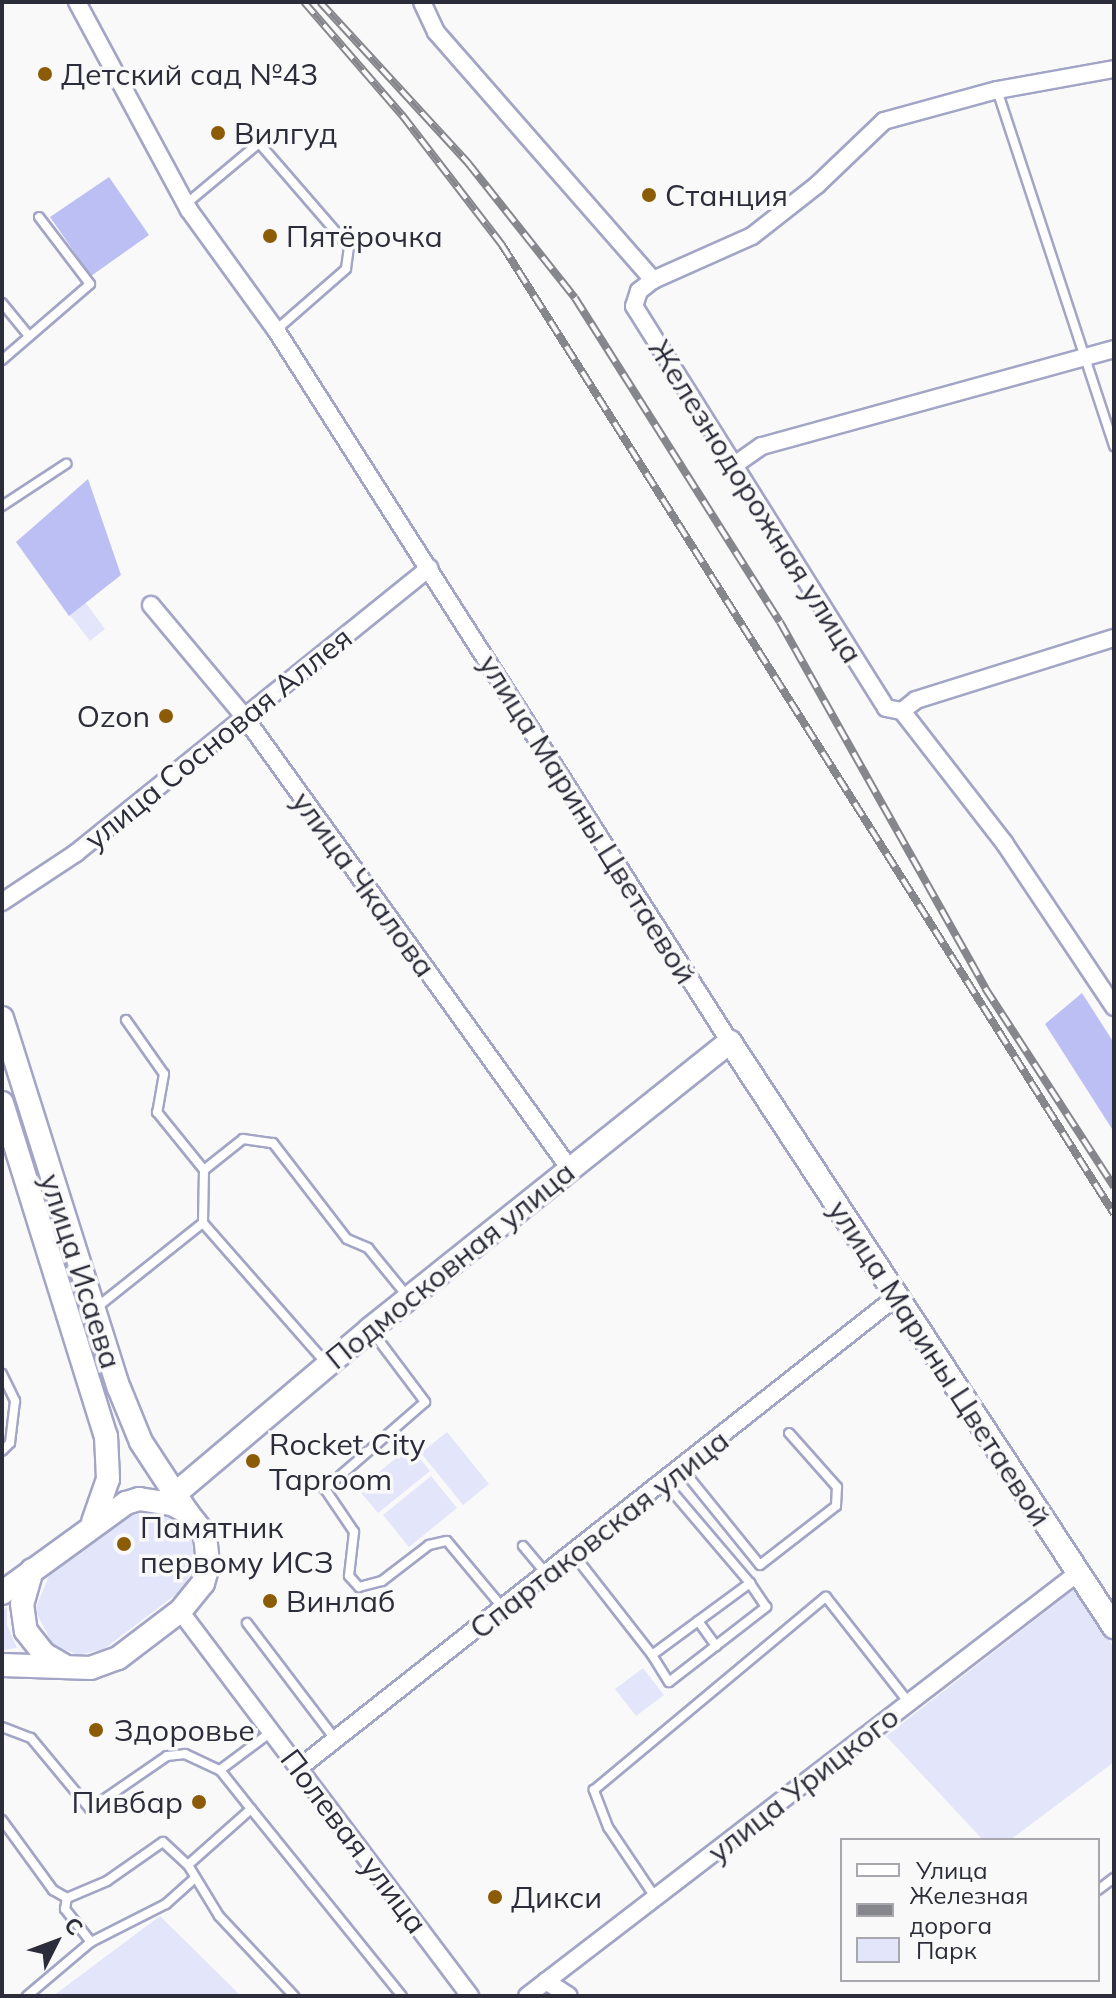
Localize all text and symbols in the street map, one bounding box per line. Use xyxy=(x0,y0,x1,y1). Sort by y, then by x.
place label: Детский сад №43 xyxy=(61,56,318,92)
marker: Детский сад №43 xyxy=(36,65,54,83)
place label: Вилгуд xyxy=(234,115,337,151)
marker: Вилгуд xyxy=(209,124,227,142)
place label: Станция xyxy=(665,177,788,213)
marker: Станция xyxy=(640,186,658,204)
place label: Пятёрочка xyxy=(286,218,443,254)
marker: Пятёрочка xyxy=(261,227,279,245)
street label: Железнодорожная улица xyxy=(641,333,871,669)
street label: улица Сосновая Аллея xyxy=(77,619,359,857)
street label: улица Марины Цветаевой xyxy=(472,648,704,990)
place label: Ozon xyxy=(77,698,150,734)
marker: Ozon xyxy=(157,707,175,725)
street label: улица Чкалова xyxy=(285,784,443,984)
street label: Подмосковная улица xyxy=(318,1154,582,1376)
street label: улица Исаева xyxy=(33,1169,129,1373)
street label: улица Марины Цветаевой xyxy=(821,1193,1059,1533)
street label: Спартаковская улица xyxy=(462,1422,736,1646)
place label: Rocket City Taproom xyxy=(269,1426,425,1496)
marker: Rocket City Taproom xyxy=(244,1452,262,1470)
place label: Памятник первому ИСЗ xyxy=(140,1509,334,1580)
marker: Памятник первому ИСЗ xyxy=(115,1535,133,1553)
place label: Винлаб xyxy=(286,1583,396,1619)
marker: Винлаб xyxy=(261,1592,279,1610)
street label: улица Урицкого xyxy=(700,1698,906,1870)
place label: Здоровье xyxy=(114,1712,255,1748)
marker: Здоровье xyxy=(85,1719,107,1741)
street label: Полевая улица xyxy=(273,1742,435,1940)
place label: Пивбар xyxy=(71,1784,183,1820)
marker: Пивбар xyxy=(190,1793,208,1811)
legend xyxy=(840,1838,1100,1982)
text: Улица xyxy=(916,1855,988,1885)
place label: Дикси xyxy=(511,1879,602,1915)
text: Железная дорога xyxy=(910,1880,1028,1940)
marker: Дикси xyxy=(486,1888,504,1906)
north arrow xyxy=(16,1902,96,1982)
text: С xyxy=(58,1911,89,1941)
text: Парк xyxy=(916,1935,977,1965)

